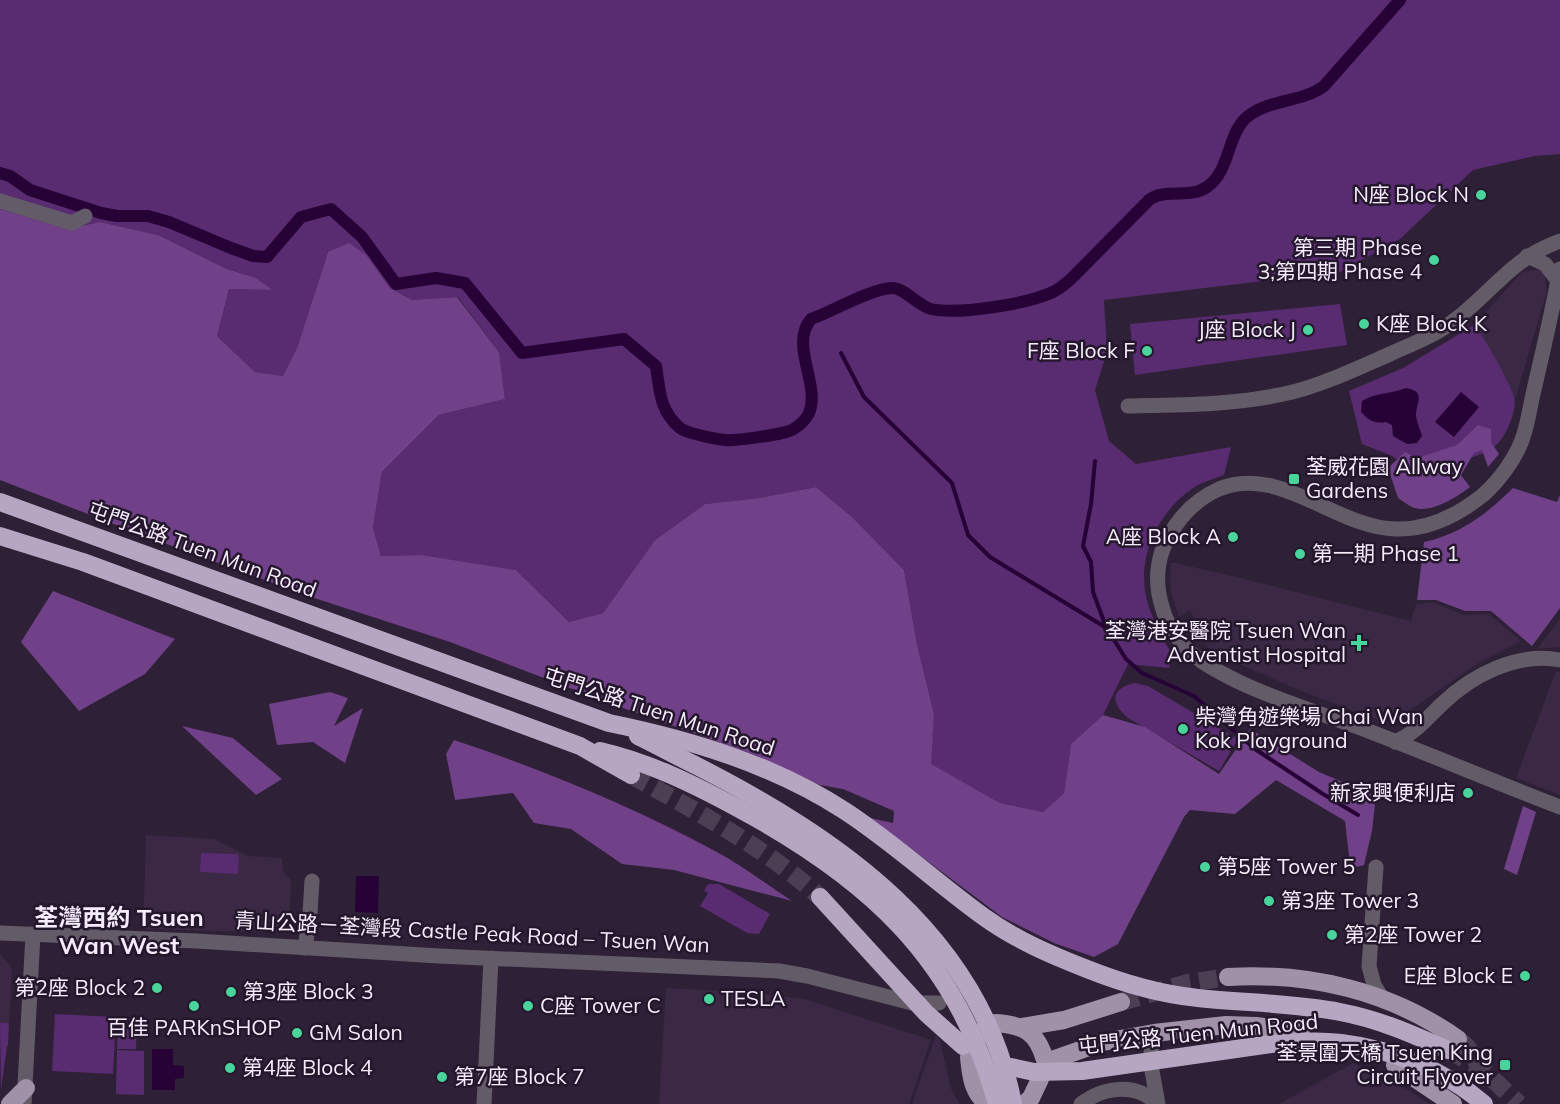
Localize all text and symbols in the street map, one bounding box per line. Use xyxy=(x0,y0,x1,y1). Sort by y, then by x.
place label: N座 Block N xyxy=(1353,181,1469,207)
marker: N座 Block N xyxy=(1474,188,1488,202)
place label: 第三期 Phase 3;第四期 Phase 4 xyxy=(1258,234,1422,284)
marker: 第三期 Phase 3;第四期 Phase 4 xyxy=(1427,253,1441,267)
place label: K座 Block K xyxy=(1376,310,1488,336)
place label: J座 Block J xyxy=(1198,316,1296,342)
marker: K座 Block K xyxy=(1357,317,1371,331)
marker: J座 Block J xyxy=(1301,323,1315,337)
place label: F座 Block F xyxy=(1027,337,1135,363)
marker: F座 Block F xyxy=(1140,344,1154,358)
place label: 荃威花園 Allway Gardens xyxy=(1306,453,1463,503)
marker: 荃威花園 Allway Gardens xyxy=(1287,472,1301,486)
street label: 屯門公路 Tuen Mun Road xyxy=(84,496,320,603)
place label: A座 Block A xyxy=(1106,523,1222,549)
marker: A座 Block A xyxy=(1226,530,1240,544)
place label: 第一期 Phase 1 xyxy=(1312,540,1459,566)
marker: 第一期 Phase 1 xyxy=(1293,547,1307,561)
place label: 荃灣港安醫院 Tsuen Wan Adventist Hospital xyxy=(1105,617,1346,667)
marker: 荃灣港安醫院 Tsuen Wan Adventist Hospital xyxy=(1350,634,1368,652)
street label: 屯門公路 Tuen Mun Road xyxy=(541,661,778,761)
place label: 柴灣角遊樂場 Chai Wan Kok Playground xyxy=(1195,703,1423,753)
marker: 柴灣角遊樂場 Chai Wan Kok Playground xyxy=(1176,722,1190,736)
place label: 新家興便利店 xyxy=(1330,779,1456,805)
marker: 新家興便利店 xyxy=(1461,786,1475,800)
place label: 第5座 Tower 5 xyxy=(1217,853,1355,879)
marker: 第5座 Tower 5 xyxy=(1198,860,1212,874)
place label: 第3座 Tower 3 xyxy=(1281,887,1419,913)
marker: 第3座 Tower 3 xyxy=(1262,894,1276,908)
district label: 荃灣西約 Tsuen Wan West xyxy=(34,902,204,960)
street label: 青山公路－荃灣段 Castle Peak Road – Tsuen Wan xyxy=(234,907,710,957)
place label: 第2座 Tower 2 xyxy=(1344,921,1482,947)
marker: 第2座 Tower 2 xyxy=(1325,928,1339,942)
place label: E座 Block E xyxy=(1404,962,1513,988)
marker: E座 Block E xyxy=(1518,969,1532,983)
place label: 第2座 Block 2 xyxy=(14,974,145,1000)
place label: 第3座 Block 3 xyxy=(243,978,374,1004)
marker: 第2座 Block 2 xyxy=(150,981,164,995)
marker: 第3座 Block 3 xyxy=(224,985,238,999)
place label: TESLA xyxy=(721,985,786,1011)
place label: C座 Tower C xyxy=(540,992,661,1018)
marker: TESLA xyxy=(702,992,716,1006)
marker: 百佳 PARKnSHOP xyxy=(187,999,201,1013)
marker: C座 Tower C xyxy=(521,999,535,1013)
street label: 屯門公路 Tuen Mun Road xyxy=(1077,1007,1319,1059)
place label: 百佳 PARKnSHOP xyxy=(107,1014,281,1040)
place label: GM Salon xyxy=(309,1019,403,1045)
marker: GM Salon xyxy=(290,1026,304,1040)
place label: 荃景圍天橋 Tsuen King Circuit Flyover xyxy=(1276,1039,1493,1089)
place label: 第4座 Block 4 xyxy=(242,1054,373,1080)
marker: 荃景圍天橋 Tsuen King Circuit Flyover xyxy=(1498,1058,1512,1072)
marker: 第4座 Block 4 xyxy=(223,1061,237,1075)
place label: 第7座 Block 7 xyxy=(454,1063,585,1089)
marker: 第7座 Block 7 xyxy=(435,1070,449,1084)

